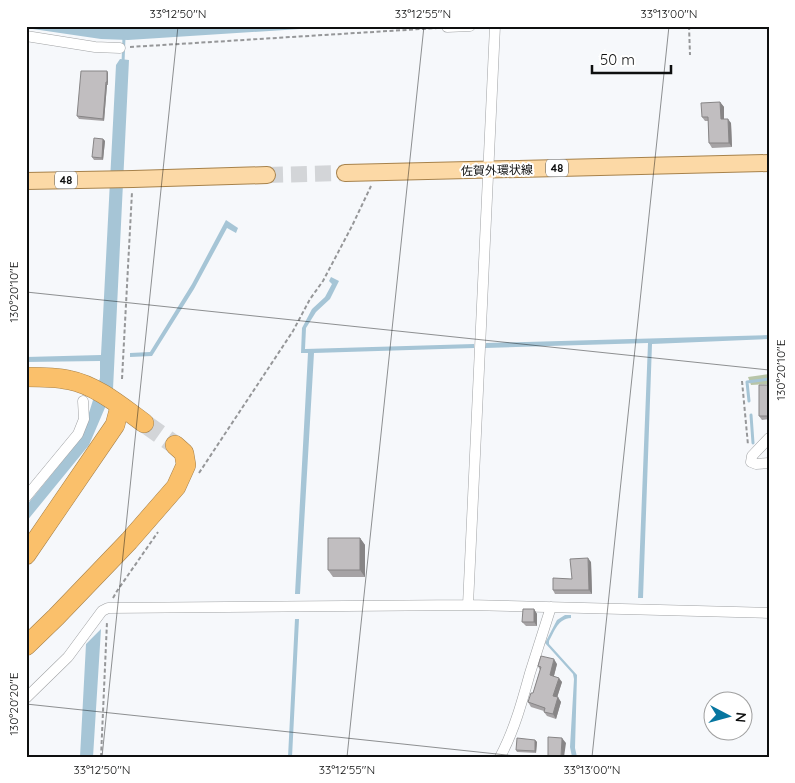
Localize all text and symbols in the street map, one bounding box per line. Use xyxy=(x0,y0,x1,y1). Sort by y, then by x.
text: 33°12'50"N xyxy=(150,6,206,21)
text: 33°12'55"N xyxy=(395,6,451,21)
text: 33°13'00"N xyxy=(640,6,698,21)
scale bar xyxy=(592,42,671,74)
text: 50 m xyxy=(600,50,635,69)
road number: 48 xyxy=(546,160,568,177)
street label: 佐賀外環状線 xyxy=(461,162,533,178)
road number: 48 xyxy=(55,172,77,188)
text: 130°20'10"E xyxy=(6,261,21,322)
text: 130°20'10"E xyxy=(773,339,788,400)
text: 130°20'20"E xyxy=(6,672,21,736)
north arrow xyxy=(702,690,752,740)
text: N xyxy=(731,711,750,723)
text: 33°12'50"N xyxy=(74,762,130,777)
text: 33°12'55"N xyxy=(319,762,375,777)
text: 33°13'00"N xyxy=(563,762,621,777)

